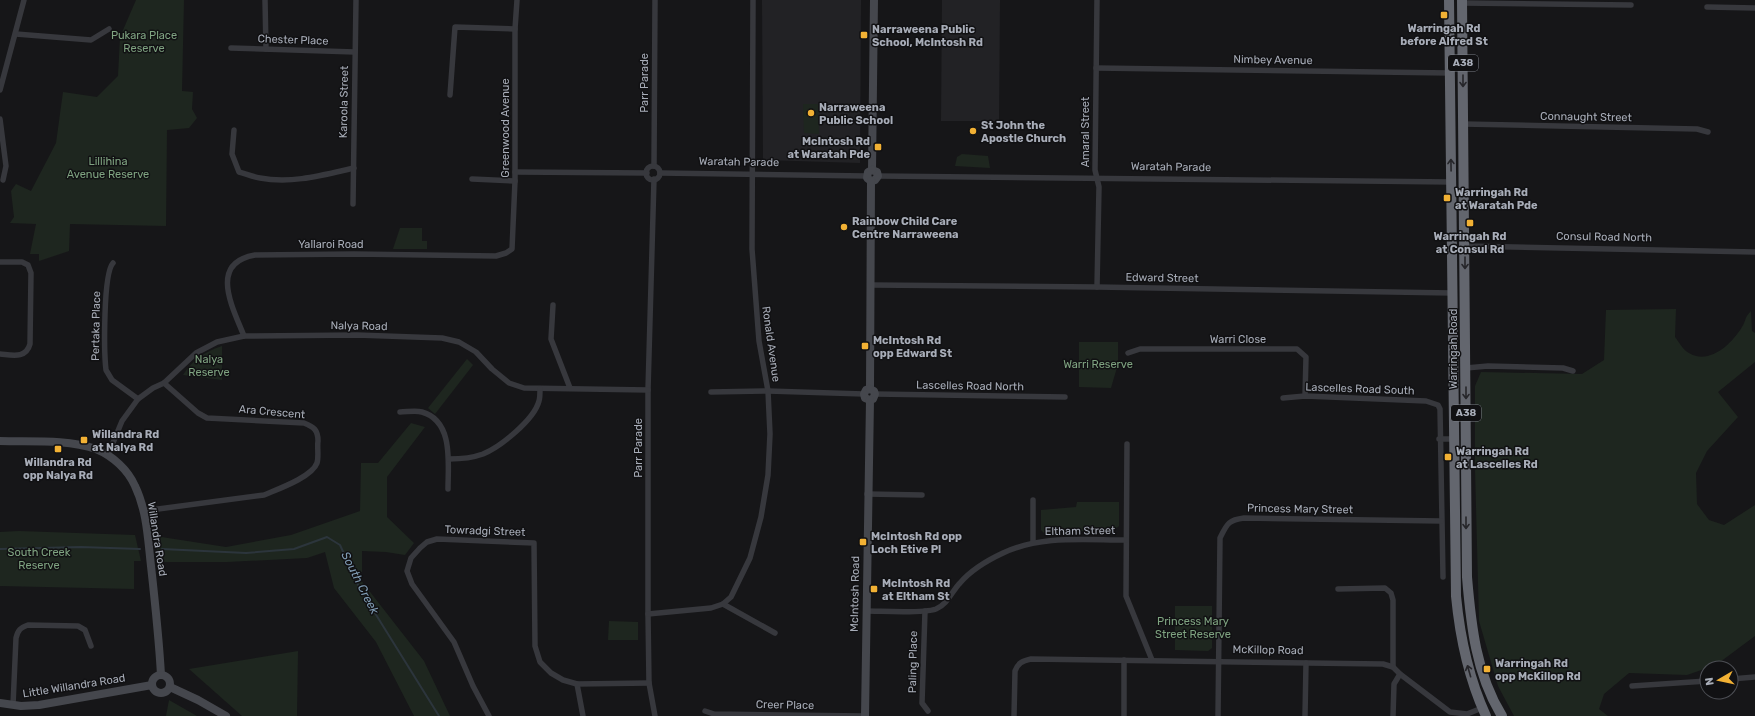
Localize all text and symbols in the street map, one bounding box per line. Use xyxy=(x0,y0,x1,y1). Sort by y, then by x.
marker: Warringah Rd before Alfred St xyxy=(1439,10,1449,20)
place label: Warringah Rd before Alfred St xyxy=(1400,22,1488,48)
place label: Narraweena Public School, McIntosh Rd xyxy=(872,23,983,49)
park label: Pukara Place Reserve xyxy=(111,29,177,55)
marker: Narraweena Public School, McIntosh Rd xyxy=(859,30,869,40)
street label: Chester Place xyxy=(257,32,329,48)
street label: Parr Parade xyxy=(638,53,651,113)
street label: Nimbey Avenue xyxy=(1233,53,1313,67)
road number: A38 xyxy=(1448,55,1478,71)
street label: Karoola Street xyxy=(337,65,351,138)
one-way arrow xyxy=(1459,74,1467,87)
street label: Greenwood Avenue xyxy=(499,78,512,178)
street label: Amaral Street xyxy=(1079,96,1092,167)
place label: Narraweena Public School xyxy=(819,101,893,127)
marker: Narraweena Public School xyxy=(806,108,816,118)
street label: Connaught Street xyxy=(1540,110,1633,124)
place label: St John the Apostle Church xyxy=(981,119,1066,145)
marker: St John the Apostle Church xyxy=(968,126,978,136)
place label: McIntosh Rd at Waratah Pde xyxy=(787,135,870,161)
marker: McIntosh Rd at Waratah Pde xyxy=(873,142,883,152)
park label: Lillihina Avenue Reserve xyxy=(67,155,149,181)
street label: Waratah Parade xyxy=(699,155,779,169)
one-way arrow xyxy=(1447,159,1455,172)
street label: Waratah Parade xyxy=(1131,160,1211,174)
place label: Warringah Rd at Waratah Pde xyxy=(1455,186,1538,212)
marker: Warringah Rd at Waratah Pde xyxy=(1442,193,1452,203)
place label: Rainbow Child Care Centre Narraweena xyxy=(852,215,959,241)
marker: Warringah Rd at Consul Rd xyxy=(1465,218,1475,228)
marker: Rainbow Child Care Centre Narraweena xyxy=(839,222,849,232)
place label: Warringah Rd at Consul Rd xyxy=(1433,230,1507,256)
street label: Consul Road North xyxy=(1556,230,1652,244)
street label: Yallaroi Road xyxy=(298,238,364,251)
one-way arrow xyxy=(1461,256,1469,269)
street label: Edward Street xyxy=(1125,271,1199,285)
street label: Pertaka Place xyxy=(89,291,103,361)
street label: Ronald Avenue xyxy=(759,305,783,383)
street label: Warringah Road xyxy=(1447,309,1460,389)
street label: Nalya Road xyxy=(330,319,388,333)
street label: Warri Close xyxy=(1210,333,1266,346)
place label: McIntosh Rd opp Edward St xyxy=(873,334,952,360)
marker: McIntosh Rd opp Edward St xyxy=(860,341,870,351)
park label: Nalya Reserve xyxy=(188,353,230,379)
park label: Warri Reserve xyxy=(1063,358,1133,371)
street label: Lascelles Road North xyxy=(916,379,1024,393)
street label: Lascelles Road South xyxy=(1305,381,1415,397)
one-way arrow xyxy=(1462,386,1470,399)
street label: Ara Crescent xyxy=(238,403,306,421)
road number: A38 xyxy=(1451,405,1481,421)
street label: Parr Parade xyxy=(632,418,645,478)
place label: Willandra Rd at Nalya Rd xyxy=(92,428,159,454)
marker: Willandra Rd at Nalya Rd xyxy=(79,435,89,445)
marker: Willandra Rd opp Nalya Rd xyxy=(53,444,63,454)
place label: Warringah Rd at Lascelles Rd xyxy=(1456,445,1538,471)
marker: Warringah Rd at Lascelles Rd xyxy=(1443,452,1453,462)
place label: Willandra Rd opp Nalya Rd xyxy=(23,456,93,482)
street label: Willandra Road xyxy=(145,501,169,577)
street label: Princess Mary Street xyxy=(1247,502,1354,516)
one-way arrow xyxy=(1462,516,1470,529)
street label: Towradgi Street xyxy=(444,523,526,539)
street label: Eltham Street xyxy=(1045,524,1116,538)
place label: McIntosh Rd opp Loch Etive Pl xyxy=(871,530,962,556)
marker: McIntosh Rd opp Loch Etive Pl xyxy=(858,537,868,547)
park label: South Creek Reserve xyxy=(8,546,71,572)
water label: South Creek xyxy=(338,549,382,617)
street label: McIntosh Road xyxy=(848,556,862,632)
place label: McIntosh Rd at Eltham St xyxy=(882,577,950,603)
marker: McIntosh Rd at Eltham St xyxy=(869,584,879,594)
park label: Princess Mary Street Reserve xyxy=(1155,615,1231,641)
street label: Paling Place xyxy=(906,631,920,693)
street label: McKillop Road xyxy=(1232,643,1304,657)
place label: Warringah Rd opp McKillop Rd xyxy=(1495,657,1581,683)
north arrow xyxy=(1699,660,1739,700)
marker: Warringah Rd opp McKillop Rd xyxy=(1482,664,1492,674)
one-way arrow xyxy=(1465,665,1472,678)
street label: Little Willandra Road xyxy=(22,671,126,701)
text: N xyxy=(1703,676,1717,686)
street label: Creer Place xyxy=(756,698,814,712)

